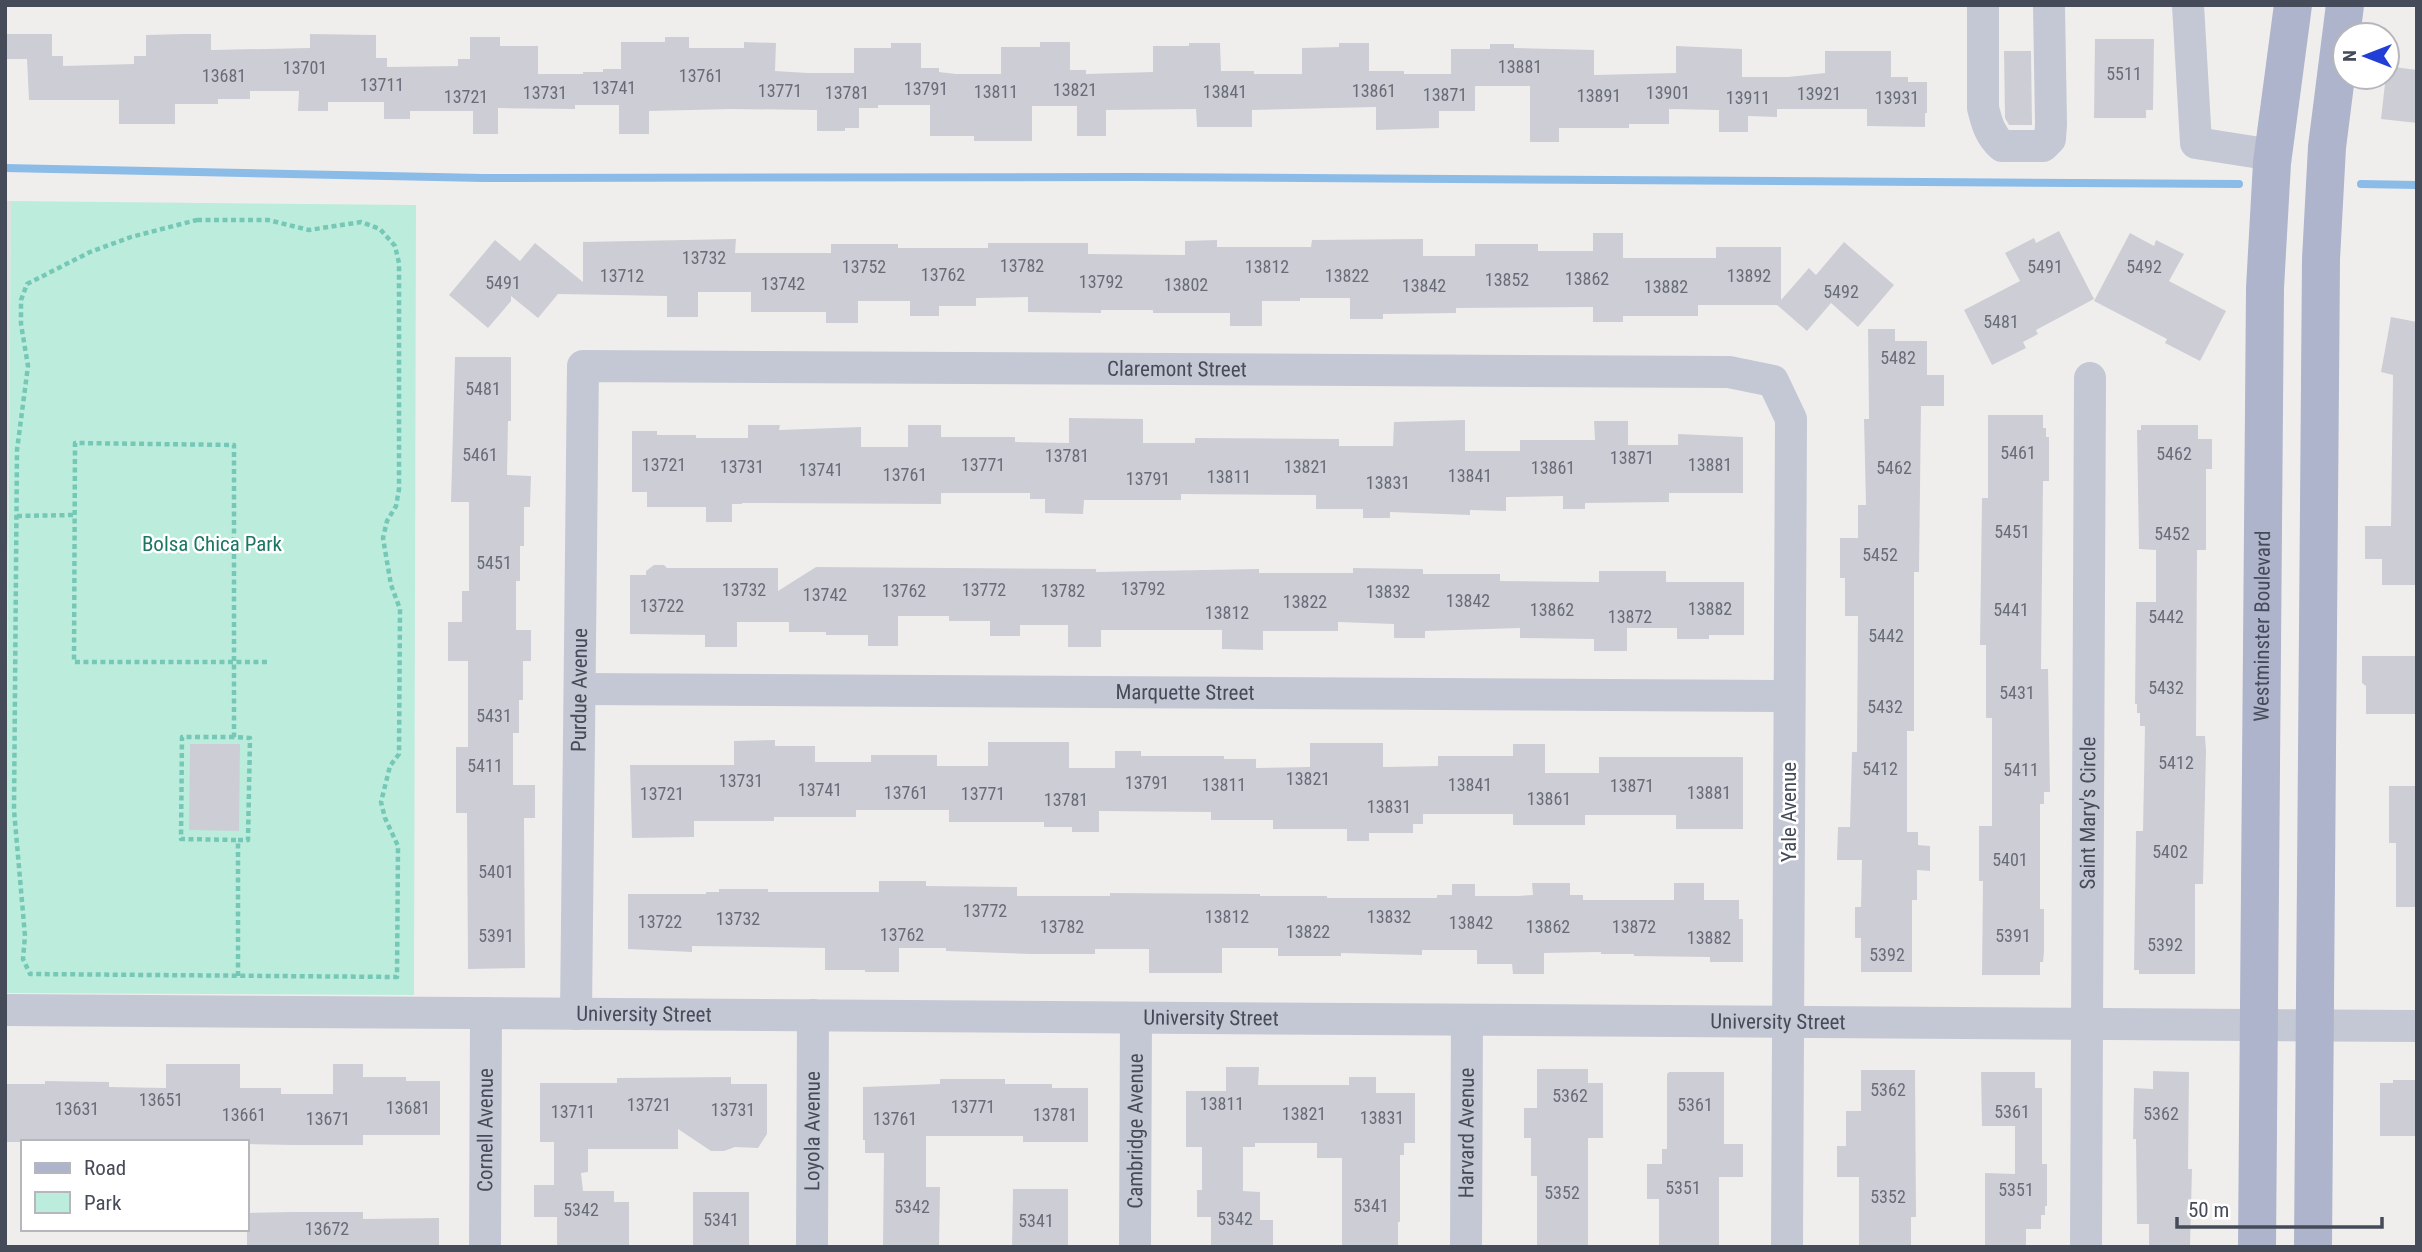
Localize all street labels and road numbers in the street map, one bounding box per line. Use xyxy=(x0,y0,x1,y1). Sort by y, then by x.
street label: Claremont Street xyxy=(1107,357,1247,381)
street label: Westminster Boulevard xyxy=(2249,530,2275,722)
street label: Purdue Avenue xyxy=(567,628,592,752)
street label: Marquette Street xyxy=(1115,680,1255,705)
street label: Saint Mary's Circle xyxy=(2076,736,2100,890)
street label: Yale Avenue xyxy=(1777,762,1801,862)
street label: University Street xyxy=(576,1002,712,1027)
street label: University Street xyxy=(1143,1006,1279,1030)
street label: University Street xyxy=(1710,1009,1846,1034)
street label: Cambridge Avenue xyxy=(1123,1053,1148,1209)
street label: Cornell Avenue xyxy=(473,1068,498,1192)
street label: Harvard Avenue xyxy=(1454,1068,1479,1198)
street label: Loyola Avenue xyxy=(800,1071,825,1191)

